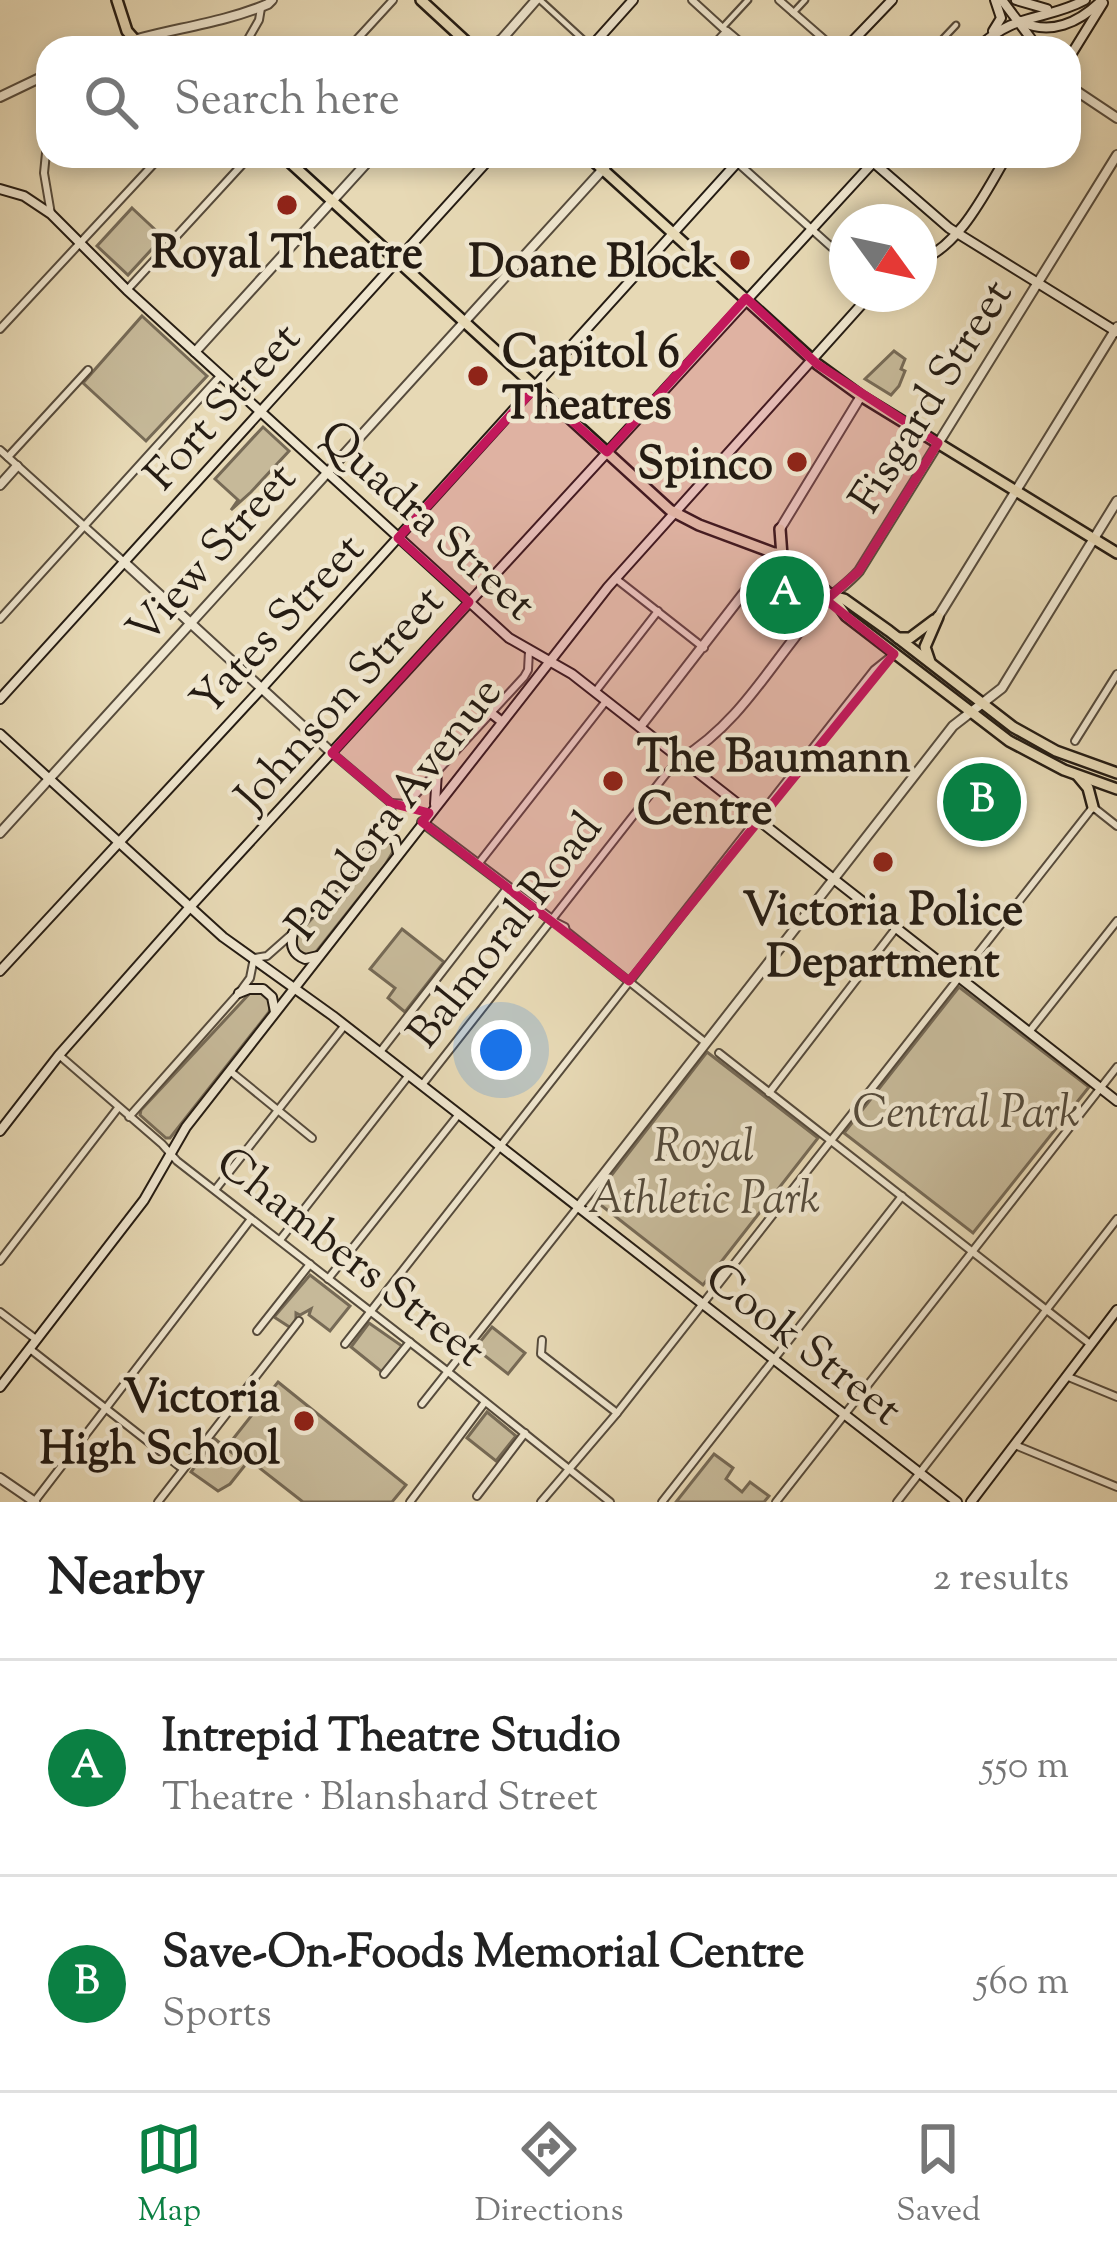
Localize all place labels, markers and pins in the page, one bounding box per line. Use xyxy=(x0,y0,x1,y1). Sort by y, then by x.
marker: Royal Theatre xyxy=(274,192,300,218)
place label: Royal Theatre xyxy=(151,224,423,289)
place label: Doane Block xyxy=(469,233,716,298)
marker: Doane Block xyxy=(727,247,753,273)
place label: Capitol 6 Theatres xyxy=(502,323,680,440)
marker: Capitol 6 Theatres xyxy=(465,363,491,389)
place label: Spinco xyxy=(637,435,773,500)
marker: Spinco xyxy=(784,449,810,475)
pin: A xyxy=(746,550,824,640)
place label: The Baumann Centre xyxy=(637,728,911,845)
pin: B xyxy=(943,757,1021,847)
marker: The Baumann Centre xyxy=(600,768,626,794)
marker: Victoria Police Department xyxy=(870,849,896,875)
place label: Victoria Police Department xyxy=(743,881,1023,998)
place label: Victoria High School xyxy=(39,1368,280,1485)
marker: Victoria High School xyxy=(291,1408,317,1434)

